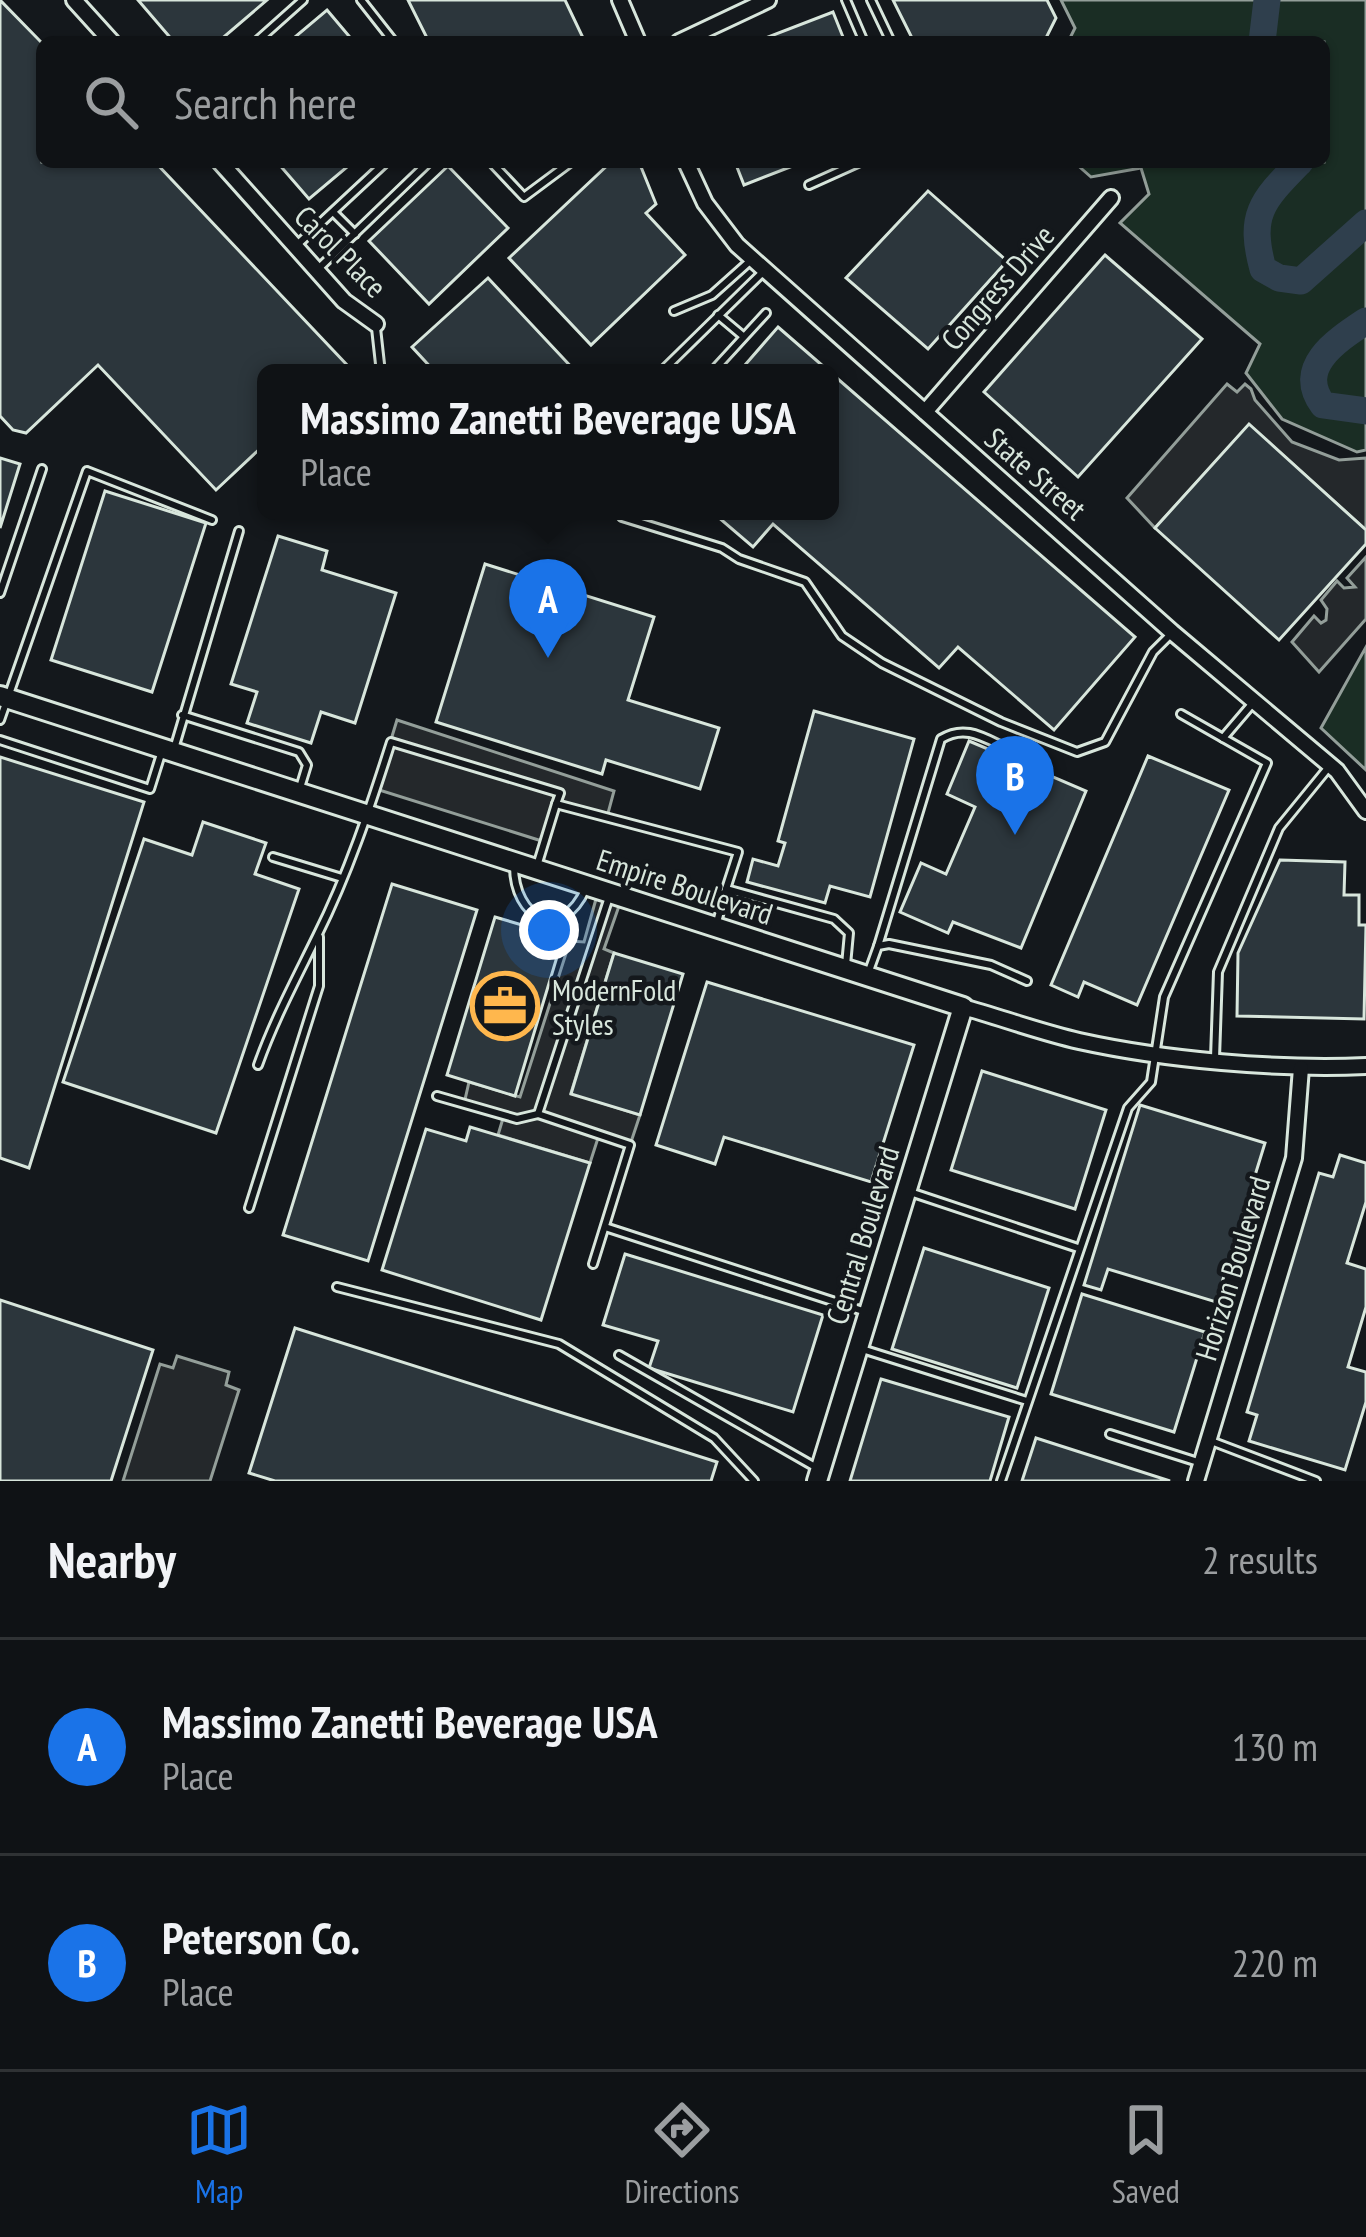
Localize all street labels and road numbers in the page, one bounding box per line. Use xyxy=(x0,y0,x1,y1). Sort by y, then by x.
street label: Carol Place xyxy=(287,197,395,305)
street label: Congress Drive xyxy=(932,216,1062,358)
street label: State Street xyxy=(977,418,1095,528)
street label: Empire Boulevard xyxy=(592,839,778,933)
street label: Central Boulevard xyxy=(816,1141,908,1329)
street label: Horizon Boulevard xyxy=(1185,1171,1279,1365)

